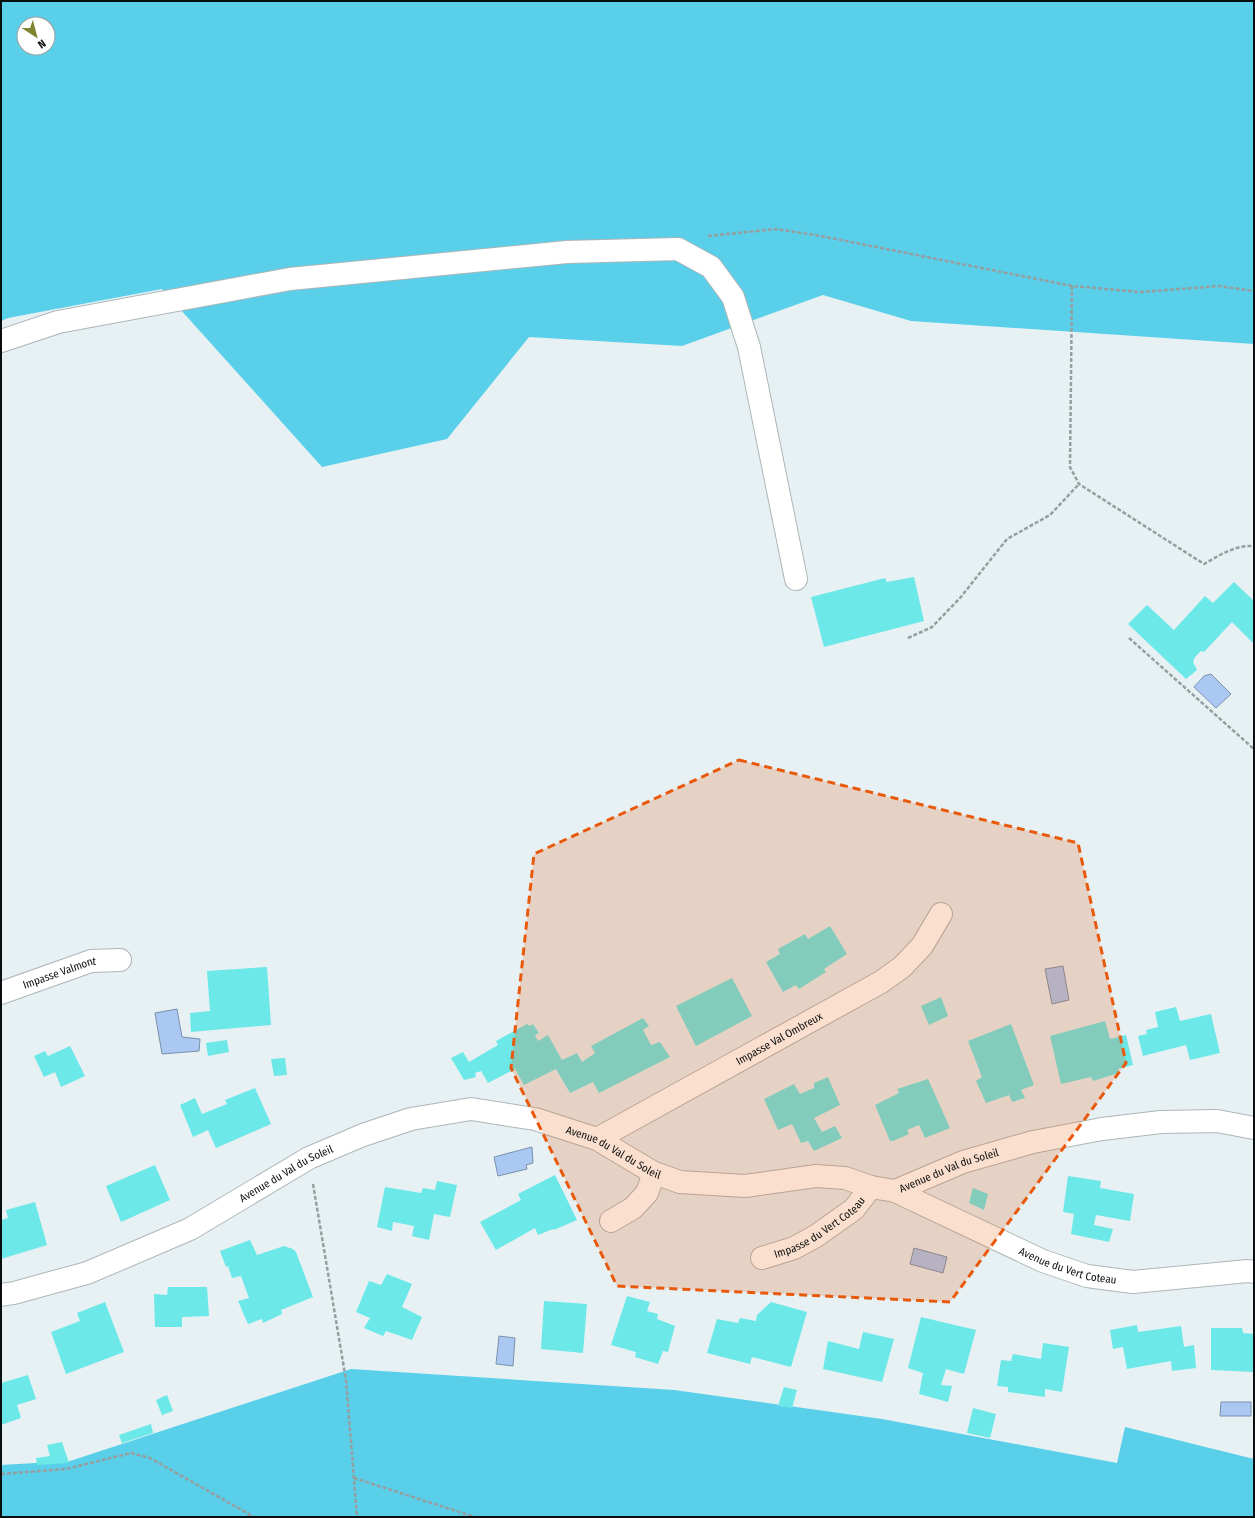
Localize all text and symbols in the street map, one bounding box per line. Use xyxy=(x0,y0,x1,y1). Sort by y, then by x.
north arrow xyxy=(16,16,56,56)
text: N xyxy=(35,36,48,51)
street label: Impasse Valmont xyxy=(21,954,97,991)
street label: Impasse Val Ombreux xyxy=(734,1009,825,1067)
street label: Avenue du Val du Soleil xyxy=(564,1123,663,1181)
street label: Avenue du Val du Soleil xyxy=(237,1142,335,1205)
street label: Avenue du Val du Soleil xyxy=(897,1146,1000,1195)
street label: Impasse du Vert Coteau xyxy=(772,1194,868,1260)
street label: Avenue du Vert Coteau xyxy=(1017,1244,1117,1286)

